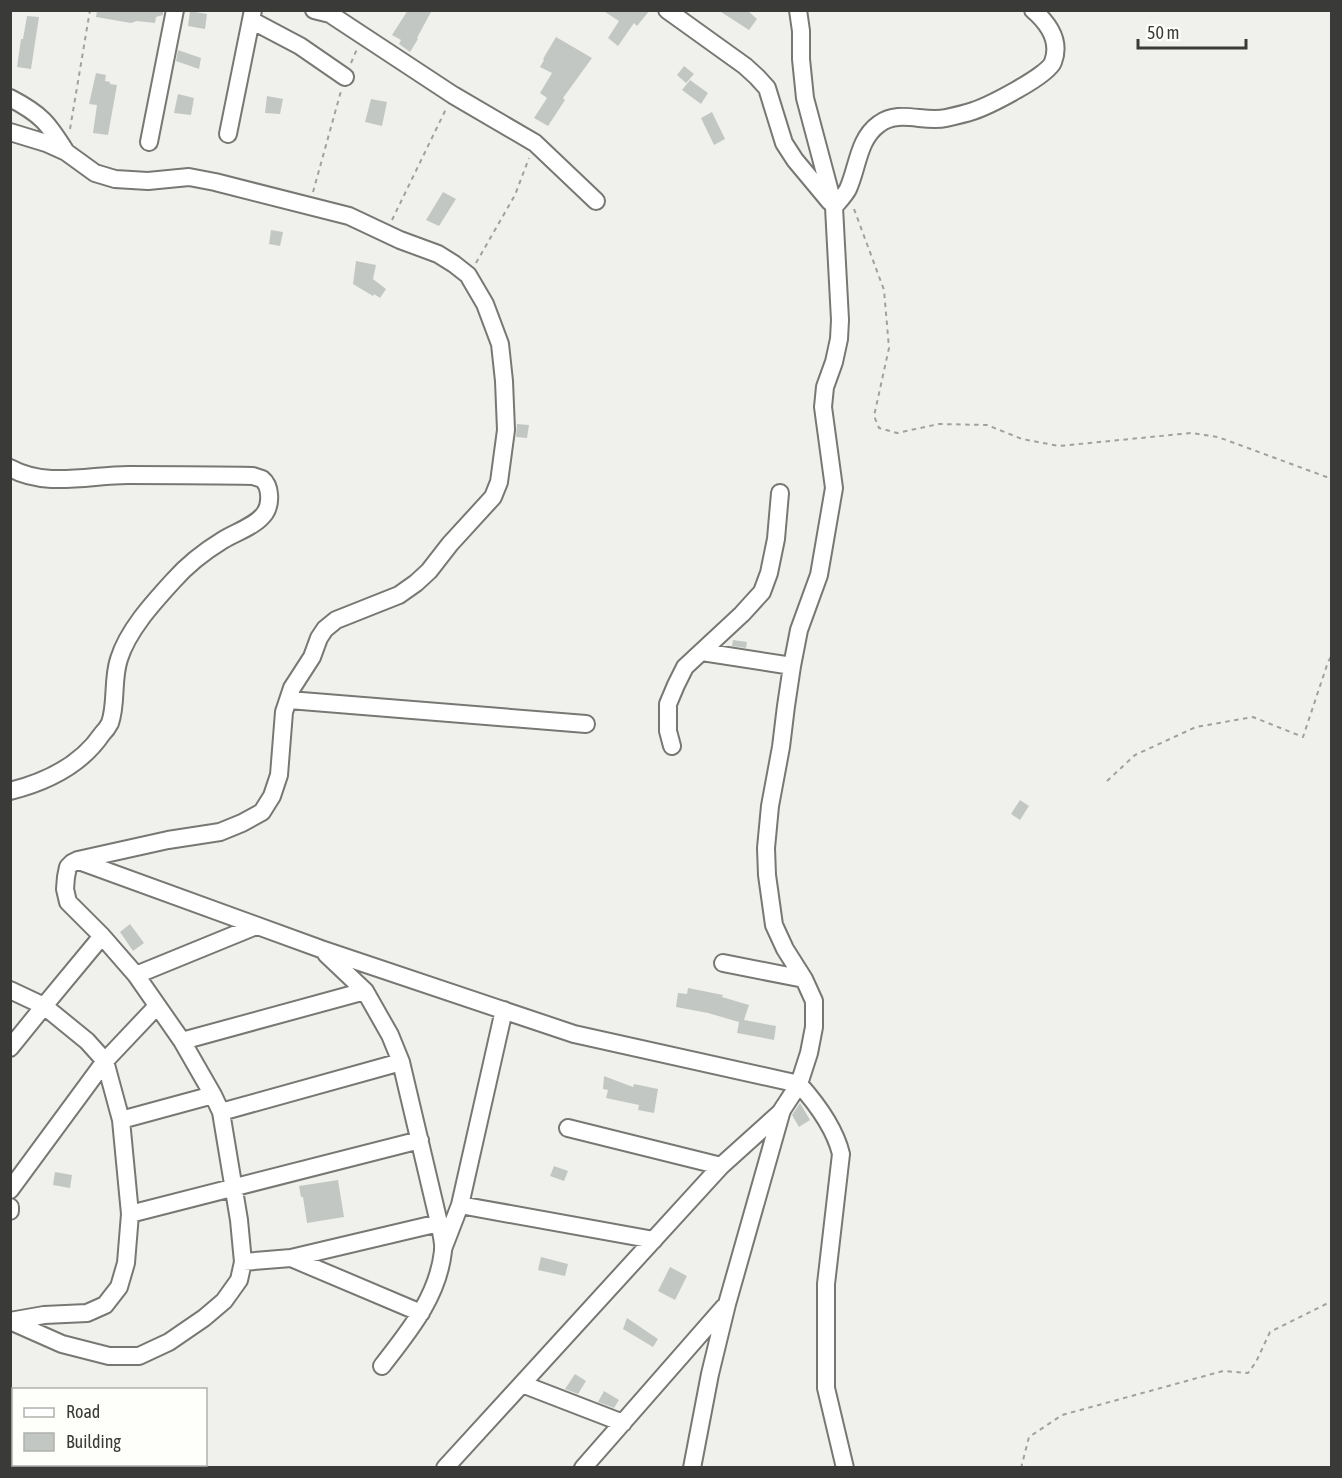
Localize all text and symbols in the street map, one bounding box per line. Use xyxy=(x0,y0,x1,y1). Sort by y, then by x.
scale bar xyxy=(1138,12,1246,50)
text: 50 m xyxy=(1147,22,1179,43)
legend xyxy=(12,1388,207,1466)
text: Road xyxy=(66,1401,100,1422)
text: Building xyxy=(66,1431,121,1452)

